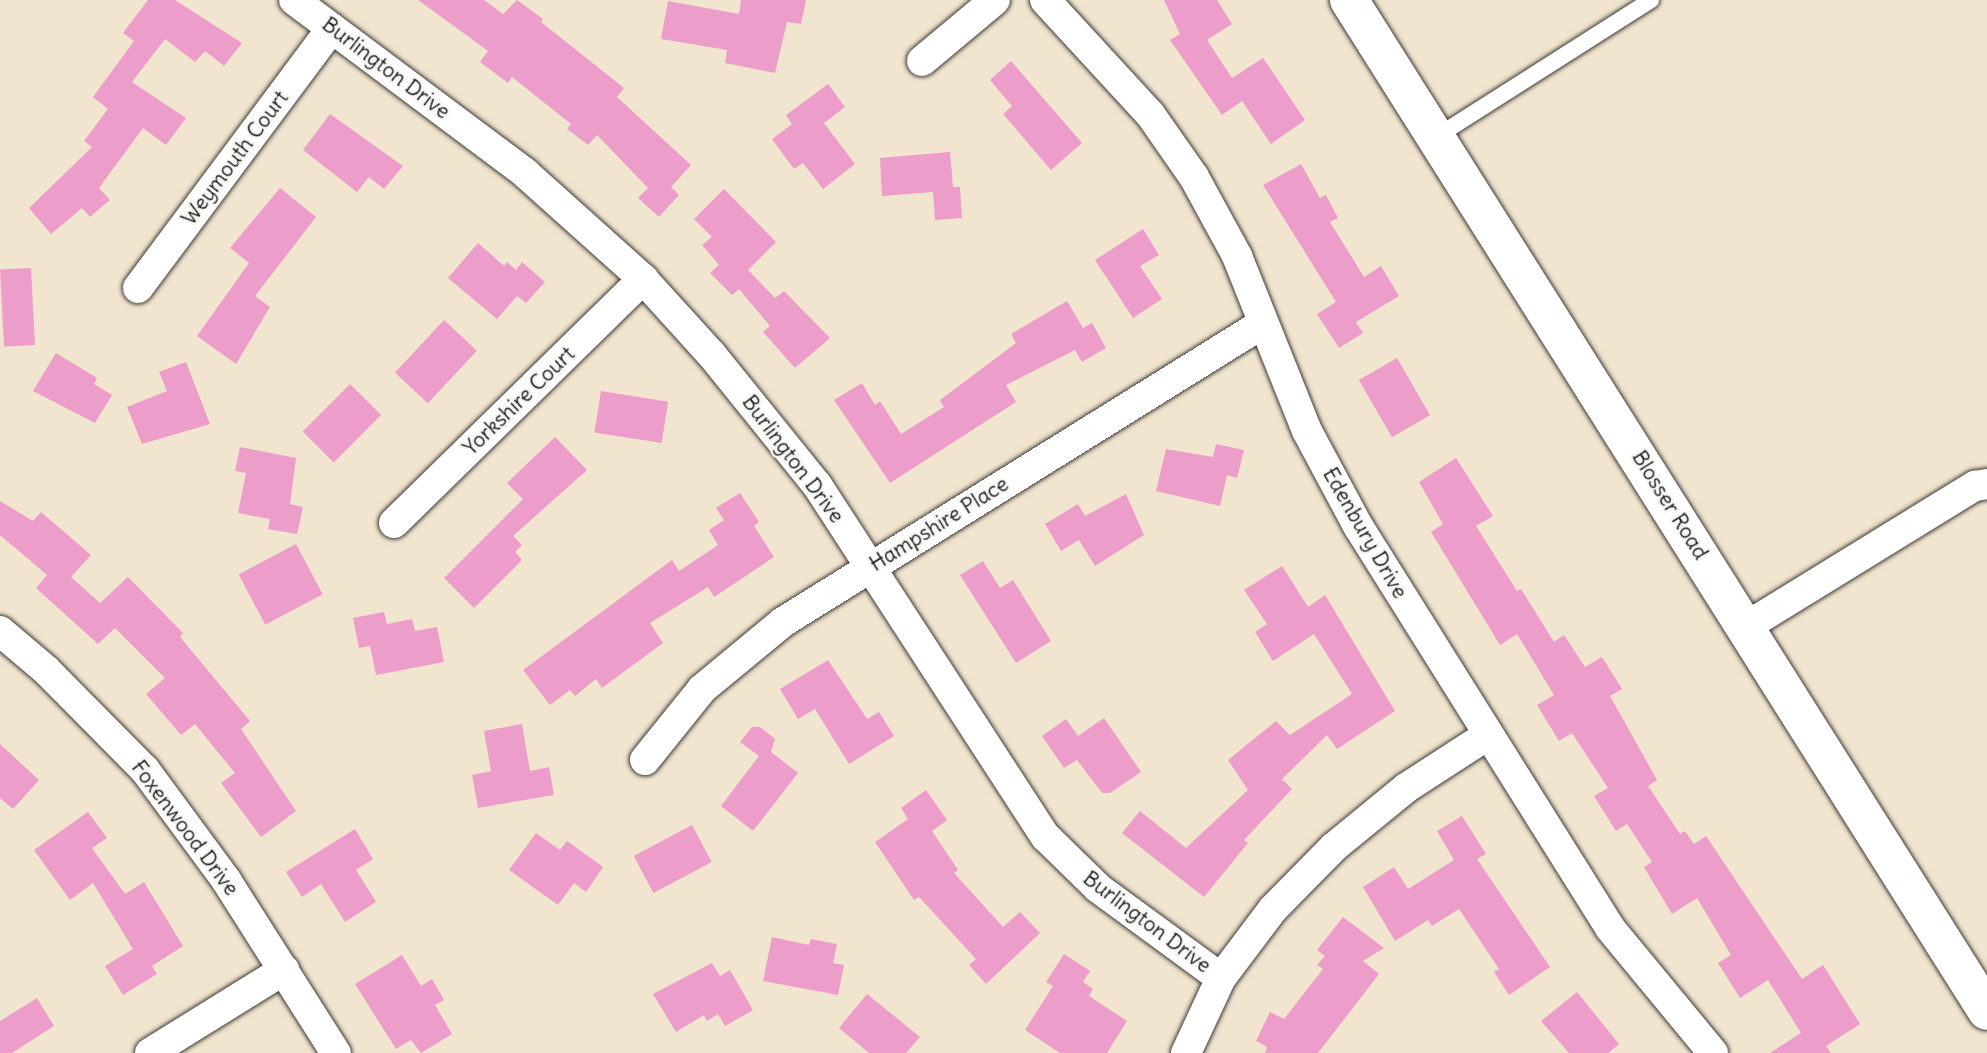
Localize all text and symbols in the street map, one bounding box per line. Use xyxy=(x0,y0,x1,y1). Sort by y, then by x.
street label: Burlington Drive xyxy=(317,12,455,124)
street label: Weymouth Court xyxy=(176,86,294,230)
street label: Yorkshire Court xyxy=(458,341,580,461)
street label: Burlington Drive xyxy=(737,390,849,528)
street label: Blosser Road xyxy=(1627,446,1713,564)
street label: Edenbury Drive xyxy=(1317,463,1413,603)
street label: Hampshire Place xyxy=(865,471,1013,577)
street label: Foxenwood Drive xyxy=(126,755,244,901)
street label: Burlington Drive xyxy=(1078,866,1216,978)

